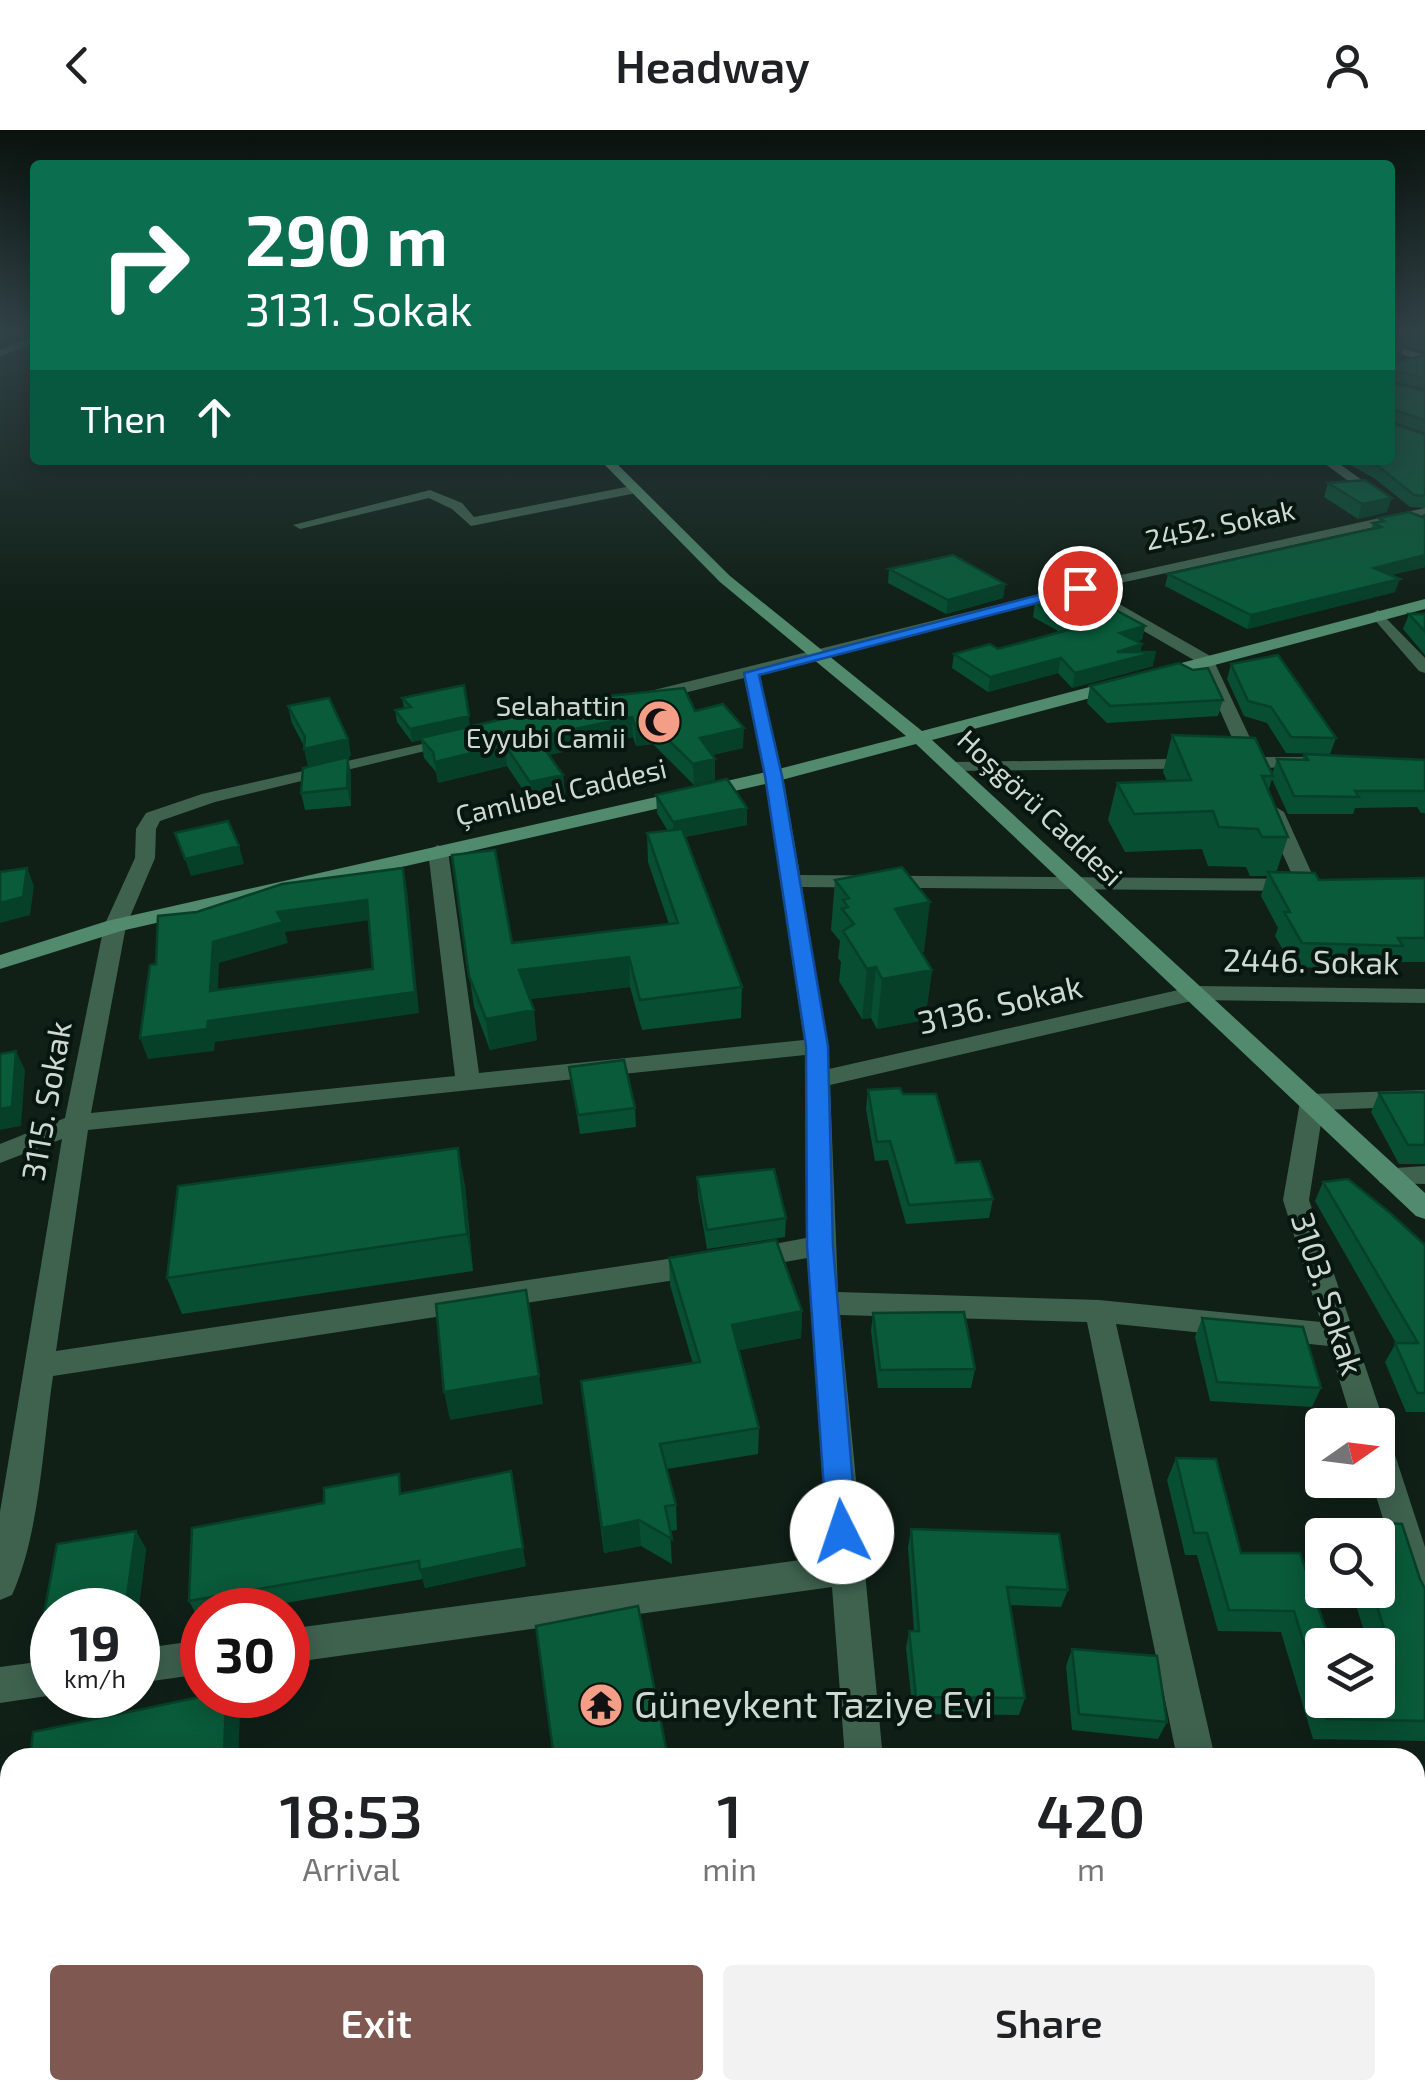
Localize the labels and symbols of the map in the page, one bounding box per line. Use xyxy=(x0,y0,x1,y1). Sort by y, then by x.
street label: 2452. Sokak xyxy=(1142,492,1298,556)
pin xyxy=(1038,546,1123,631)
place label: Selahattin Eyyubi Camii xyxy=(466,688,626,754)
mosque icon: Selahattin Eyyubi Camii xyxy=(636,699,682,745)
street label: Hoşgörü Caddesi xyxy=(950,722,1130,893)
street label: Çamlıbel Caddesi xyxy=(452,750,670,833)
street label: 2446. Sokak xyxy=(1223,939,1400,981)
street label: 3136. Sokak xyxy=(914,966,1085,1040)
street label: 3115. Sokak xyxy=(12,1018,78,1183)
street label: 3103. Sokak xyxy=(1285,1207,1373,1379)
north arrow xyxy=(1305,1408,1395,1498)
position arrow xyxy=(790,1480,894,1584)
speed limit sign: 30 xyxy=(180,1588,310,1718)
place label: Güneykent Taziye Evi xyxy=(634,1680,993,1726)
temple icon: Güneykent Taziye Evi xyxy=(578,1682,624,1728)

